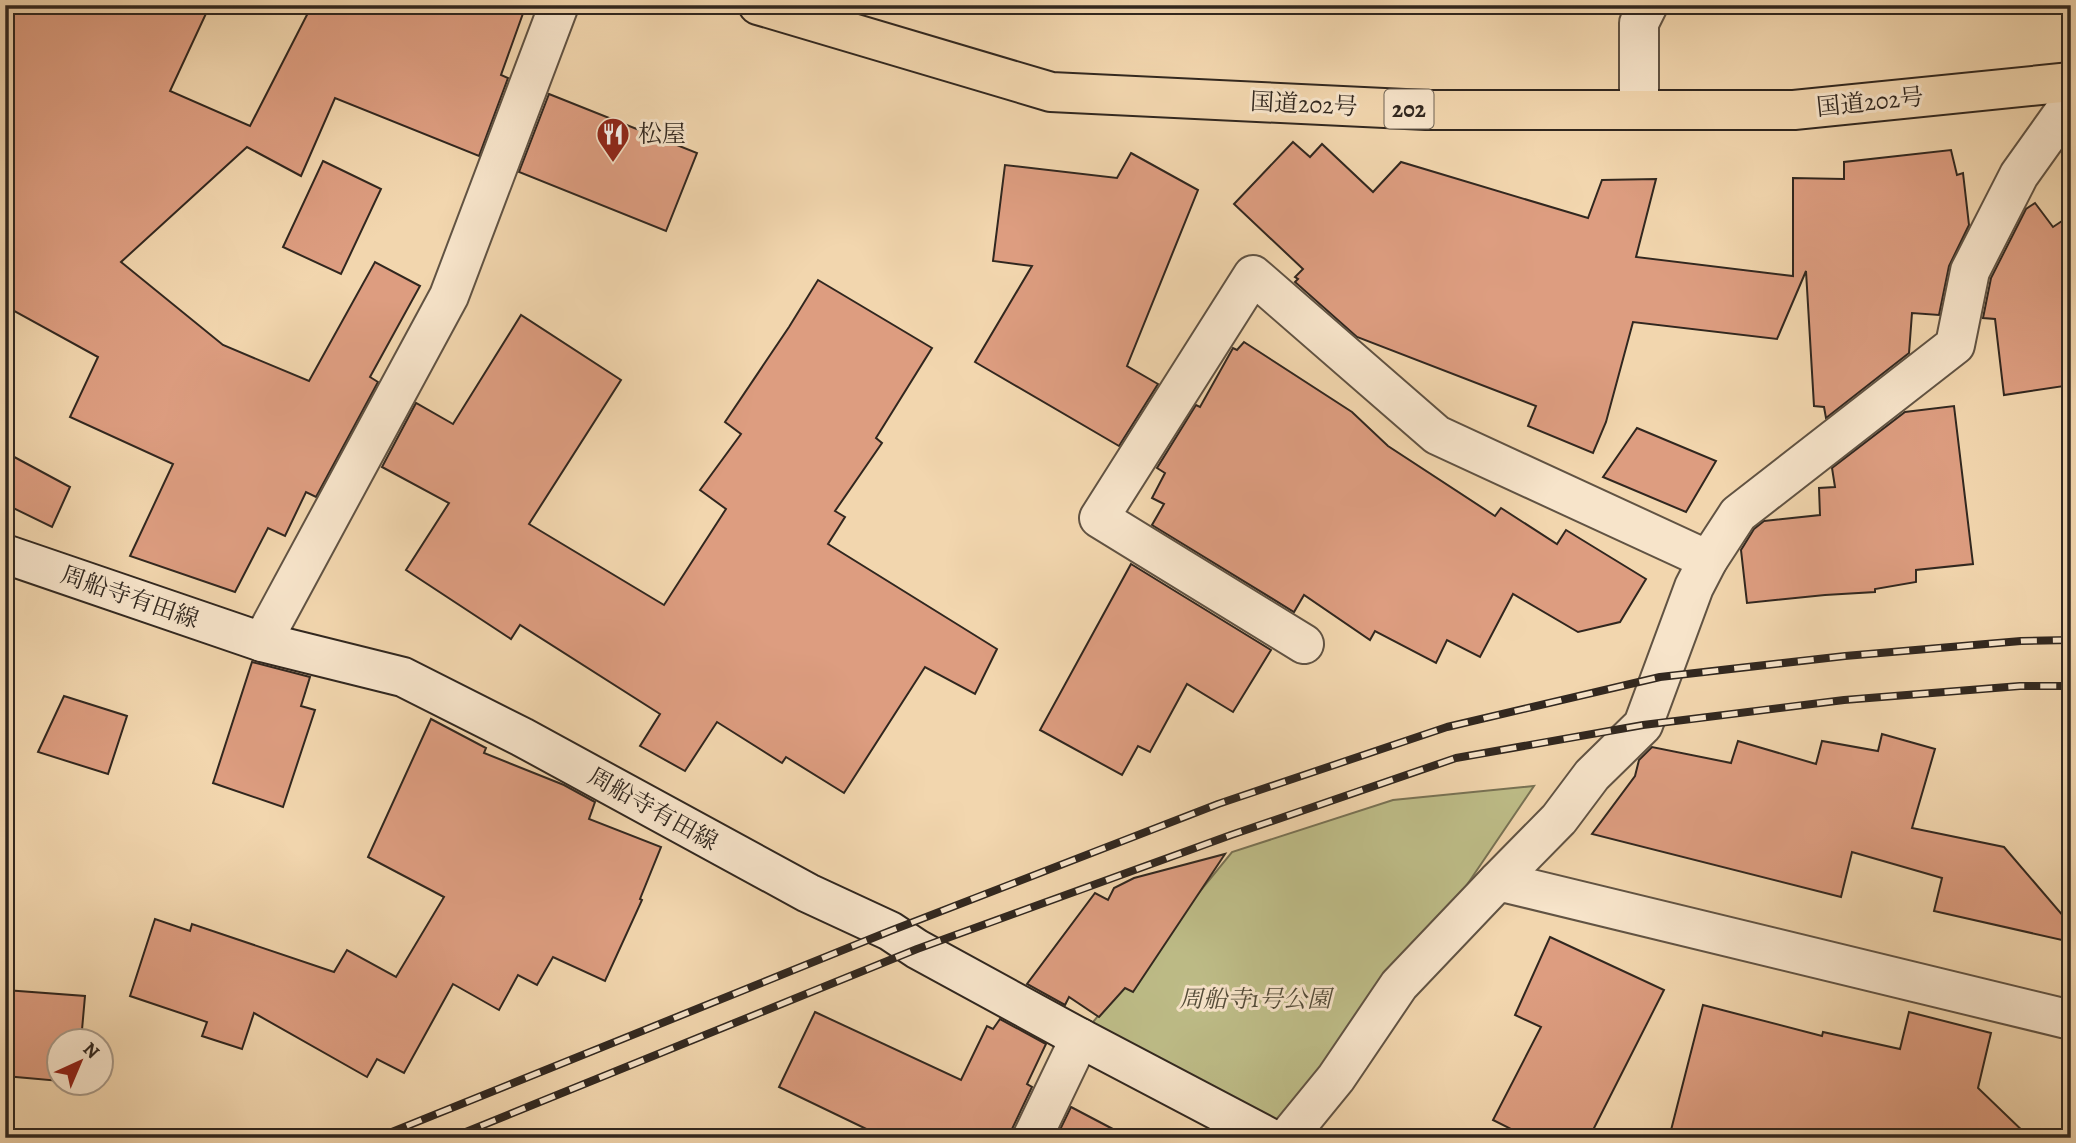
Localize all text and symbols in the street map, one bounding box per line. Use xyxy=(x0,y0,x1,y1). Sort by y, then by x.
street label: 国道202号 xyxy=(1815,80,1925,124)
street label: 国道202号 xyxy=(1249,85,1359,123)
road number: 202 xyxy=(1384,90,1434,128)
restaurant icon: 松屋 xyxy=(594,115,632,164)
place label: 松屋 xyxy=(638,118,686,150)
street label: 周船寺有田線 xyxy=(57,558,203,636)
street label: 周船寺有田線 xyxy=(582,760,724,858)
park label: 周船寺1号公園 xyxy=(1179,983,1335,1015)
north arrow xyxy=(46,1028,116,1098)
text: N xyxy=(77,1036,105,1065)

